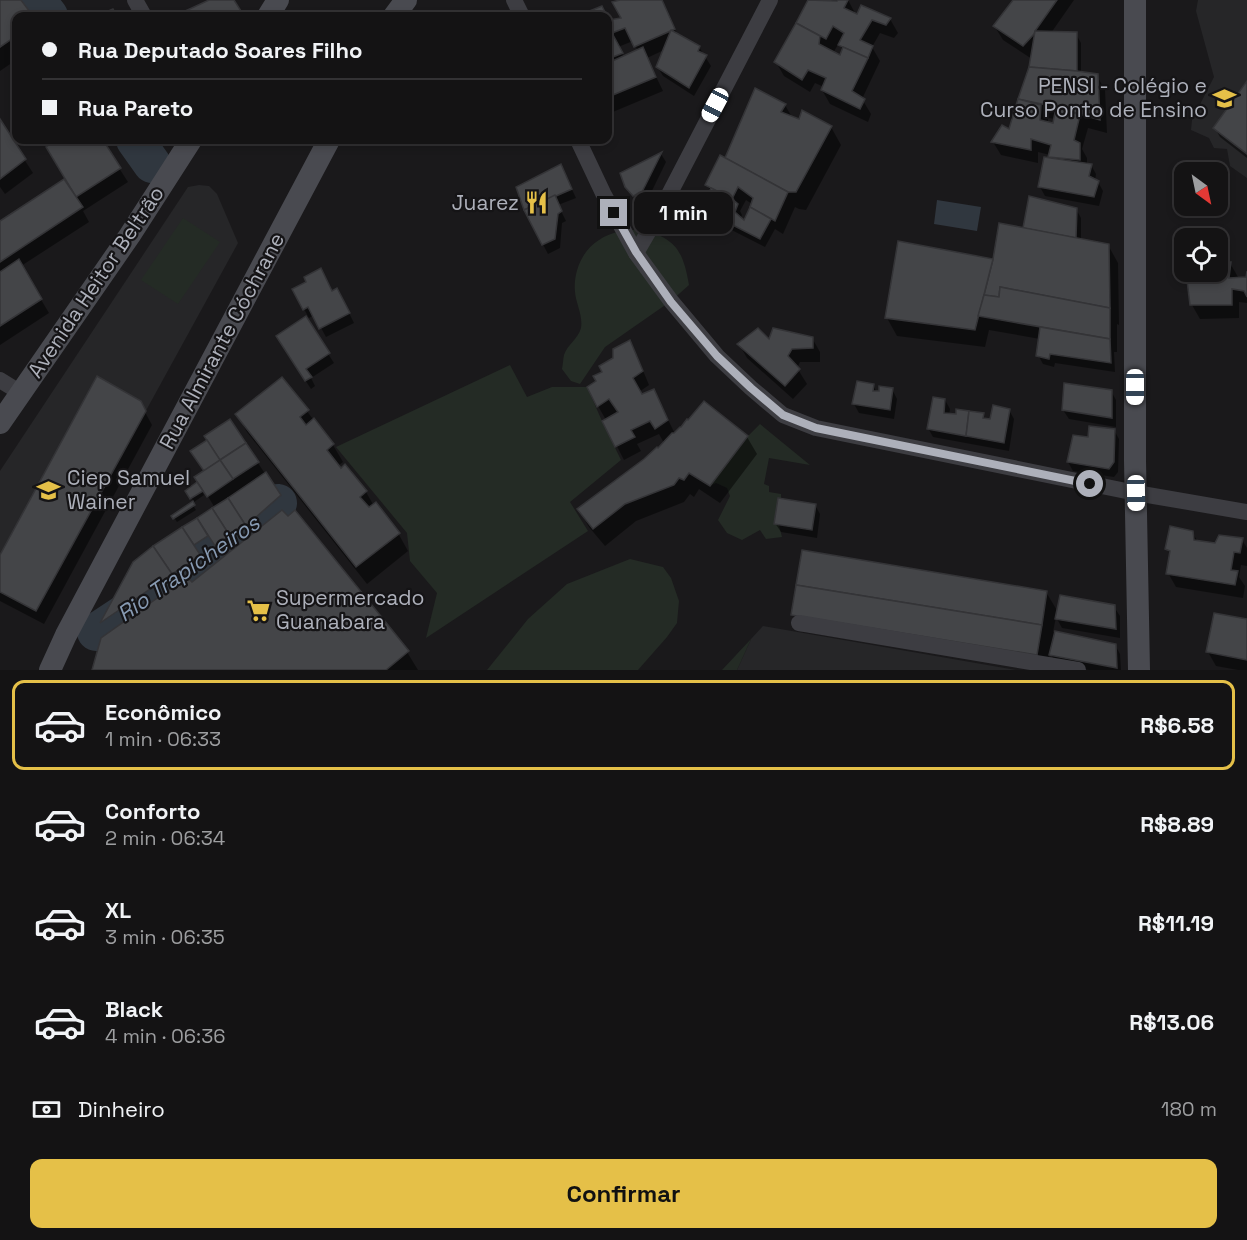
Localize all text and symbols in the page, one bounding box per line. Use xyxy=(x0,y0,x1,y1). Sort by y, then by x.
text: Rua Deputado Soares Filho xyxy=(78,36,362,64)
place label: PENSI - Colégio e Curso Ponto de Ensino xyxy=(980,72,1207,123)
car xyxy=(699,85,731,125)
school or university icon: PENSI - Colégio e Curso Ponto de Ensino xyxy=(1212,85,1238,111)
text: Rua Pareto xyxy=(78,94,193,122)
north arrow xyxy=(1174,162,1228,216)
map controls xyxy=(1174,162,1228,282)
street label: Avenida Heitor Beltrão xyxy=(21,181,170,383)
place label: Juarez xyxy=(452,189,519,216)
restaurant icon: Juarez xyxy=(524,190,550,216)
callout: 1 min xyxy=(635,192,734,234)
route end xyxy=(600,199,627,226)
text: 1 min xyxy=(659,200,708,226)
street label: Rua Almirante Cóchrane xyxy=(153,228,290,454)
button: locate xyxy=(1174,228,1228,282)
car xyxy=(1126,369,1144,405)
place label: Ciep Samuel Wainer xyxy=(67,464,190,515)
route start xyxy=(1076,470,1103,497)
car xyxy=(1127,475,1145,511)
school or university icon: Ciep Samuel Wainer xyxy=(36,477,62,503)
water label: Rio Trapicheiros xyxy=(111,508,266,628)
place label: Supermercado Guanabara xyxy=(276,584,424,635)
supermarket icon: Supermercado Guanabara xyxy=(245,597,271,623)
icon: car xyxy=(33,698,87,752)
text: Econômico xyxy=(105,698,222,726)
text: R$6.58 xyxy=(1140,711,1214,739)
text: 1 min · 06:33 xyxy=(105,726,221,752)
icon: car xyxy=(33,797,87,851)
text: Conforto xyxy=(105,797,200,825)
text: R$8.89 xyxy=(1140,810,1214,838)
text: 2 min · 06:34 xyxy=(105,825,225,851)
icon: car xyxy=(33,896,87,950)
text: XL xyxy=(105,896,131,924)
text: R$11.19 xyxy=(1138,909,1214,937)
text: 3 min · 06:35 xyxy=(105,924,225,950)
icon: car xyxy=(33,995,87,1049)
text: Black xyxy=(105,995,163,1023)
text: R$13.06 xyxy=(1129,1008,1214,1036)
text: 4 min · 06:36 xyxy=(105,1023,225,1049)
icon: cash xyxy=(30,1093,63,1126)
text: Dinheiro xyxy=(78,1095,165,1123)
text: 180 m xyxy=(1161,1096,1217,1122)
button: Confirmar xyxy=(30,1159,1217,1228)

